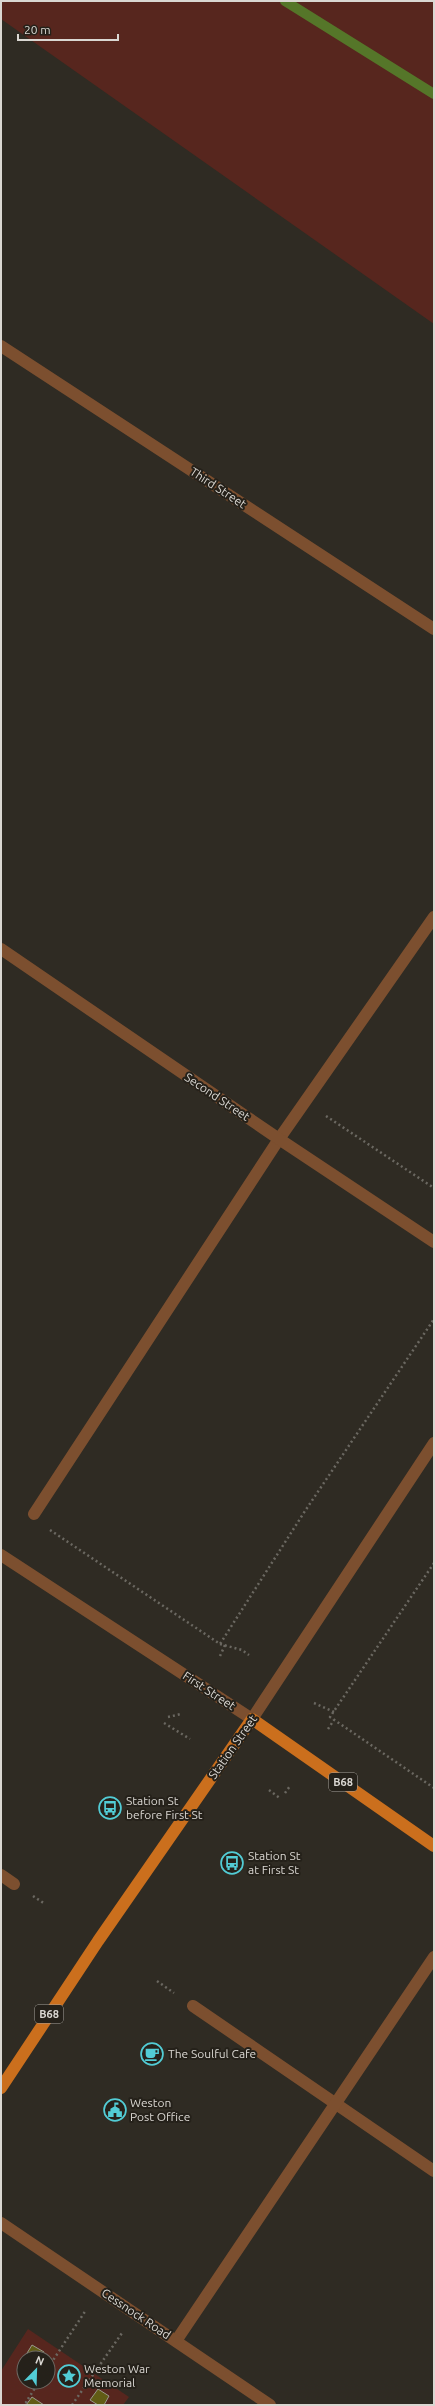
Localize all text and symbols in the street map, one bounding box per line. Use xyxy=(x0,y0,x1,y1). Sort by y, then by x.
scale bar xyxy=(18,16,118,42)
text: 20 m xyxy=(24,23,51,36)
street label: Third Street xyxy=(188,465,249,511)
street label: Second Street xyxy=(182,1070,252,1123)
street label: First Street xyxy=(181,1669,238,1713)
street label: Station Street xyxy=(206,1712,260,1781)
road number: B68 xyxy=(329,1773,357,1791)
place label: Station St before First St xyxy=(126,1794,203,1821)
bus stop icon: Station St before First St xyxy=(97,1795,123,1821)
place label: Station St at First St xyxy=(248,1849,301,1876)
bus stop icon: Station St at First St xyxy=(219,1850,245,1876)
road number: B68 xyxy=(35,2005,63,2023)
cafe icon: The Soulful Cafe xyxy=(139,2041,165,2067)
place label: The Soulful Cafe xyxy=(168,2047,256,2060)
place label: Weston Post Office xyxy=(130,2096,190,2123)
public building icon: Weston Post Office xyxy=(102,2097,128,2123)
street label: Cessnock Road xyxy=(99,2286,173,2341)
north arrow xyxy=(16,2350,56,2390)
text: N xyxy=(34,2354,46,2368)
place label: Weston War Memorial xyxy=(84,2362,150,2389)
place icon: Weston War Memorial xyxy=(56,2363,82,2389)

